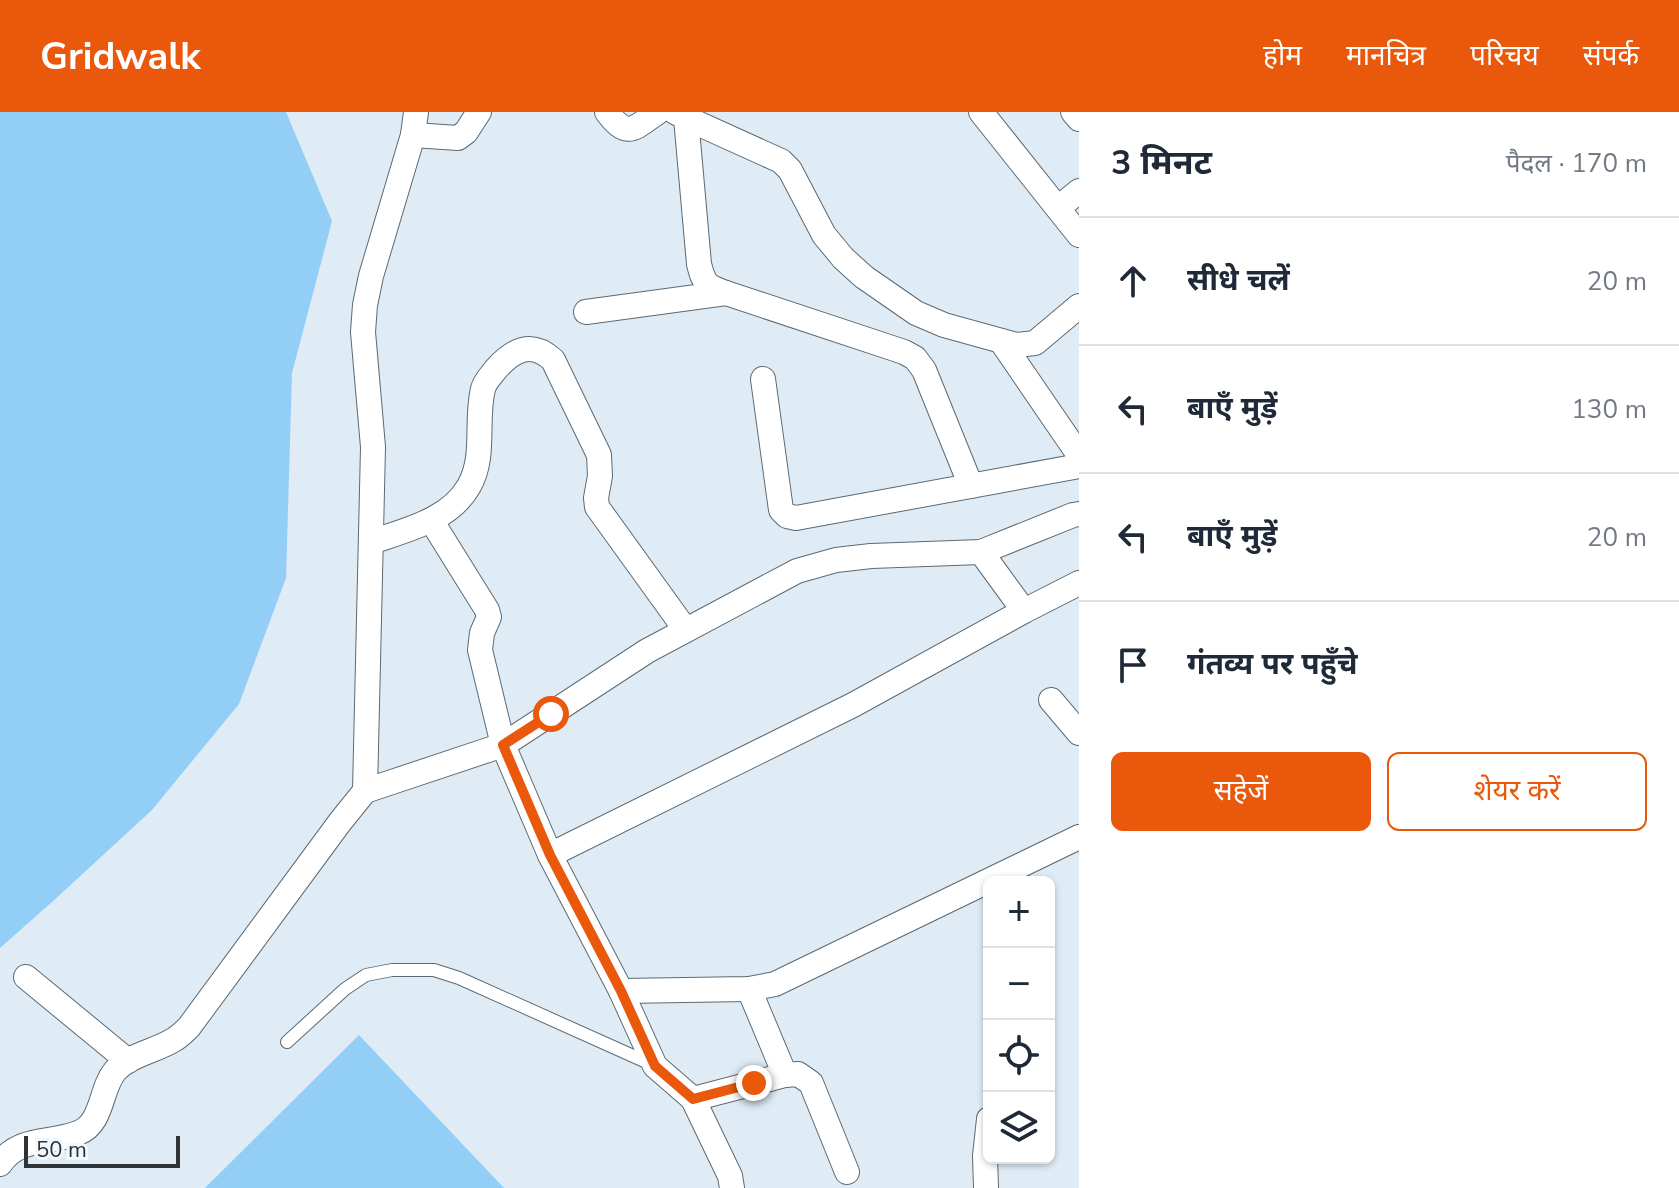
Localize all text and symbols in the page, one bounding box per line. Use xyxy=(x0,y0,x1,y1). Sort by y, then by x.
text: Gridwalk xyxy=(40,31,201,82)
text: होम xyxy=(1263,37,1302,75)
text: मानचित्र xyxy=(1346,37,1426,75)
text: परिचय xyxy=(1470,37,1539,75)
text: संपर्क xyxy=(1583,37,1639,75)
text: 3 मिनट xyxy=(1111,140,1212,186)
text: पैदल · 170 m xyxy=(1506,146,1647,181)
icon: ahead xyxy=(1111,259,1155,303)
text: सीधे चलें xyxy=(1187,260,1290,301)
text: 20 m xyxy=(1587,264,1647,299)
icon: left xyxy=(1111,387,1155,431)
text: बाएँ मुड़ें xyxy=(1187,388,1277,429)
text: 130 m xyxy=(1571,392,1647,427)
icon: left xyxy=(1111,515,1155,559)
text: बाएँ मुड़ें xyxy=(1187,516,1277,557)
text: 20 m xyxy=(1587,520,1647,555)
icon: arrive xyxy=(1111,643,1155,687)
text: गंतव्य पर पहुँचे xyxy=(1187,644,1357,685)
route start xyxy=(533,696,569,732)
button: सहेजें xyxy=(1111,752,1371,831)
button: शेयर करें xyxy=(1387,752,1647,831)
map controls xyxy=(983,876,1055,1164)
button: + xyxy=(983,876,1055,948)
button: − xyxy=(983,948,1055,1020)
button: locate xyxy=(983,1020,1055,1092)
route end xyxy=(736,1065,772,1101)
button: layers xyxy=(983,1092,1055,1164)
scale bar xyxy=(24,1132,180,1168)
text: 50 m xyxy=(36,1135,87,1165)

